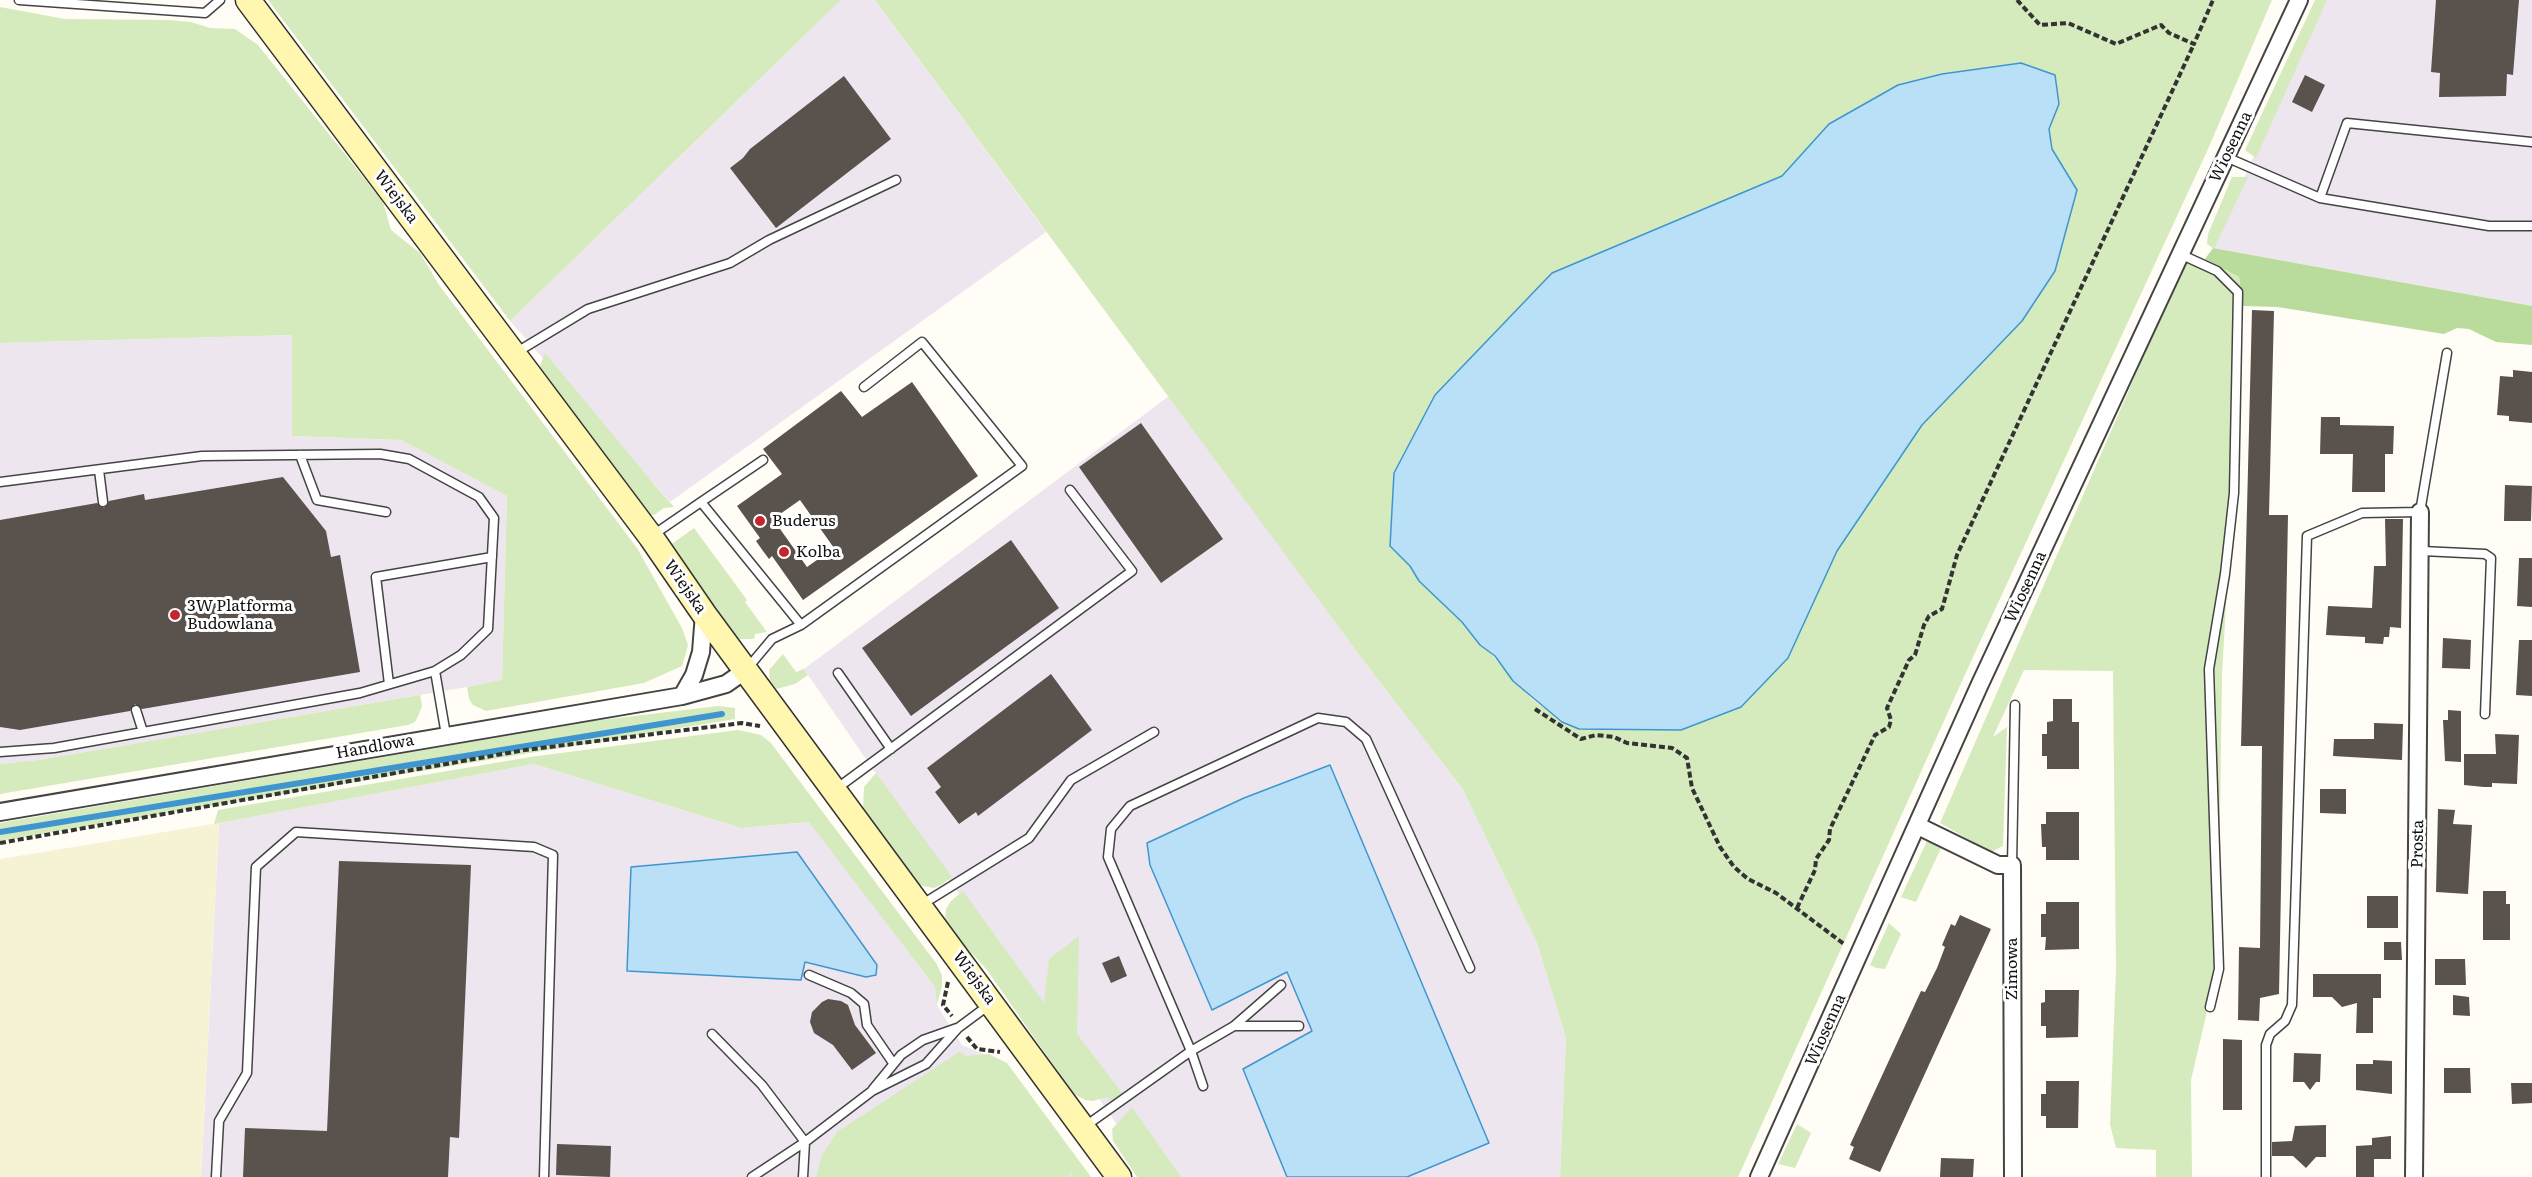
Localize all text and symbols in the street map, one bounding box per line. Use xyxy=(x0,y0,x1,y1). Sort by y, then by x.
street label: Wiosenna xyxy=(2206,108,2256,186)
street label: Wiejska xyxy=(370,167,422,227)
place label: Buderus xyxy=(772,511,835,531)
marker: Buderus xyxy=(753,514,767,528)
place label: Kolba xyxy=(796,542,841,562)
marker: Kolba xyxy=(777,545,791,559)
street label: Wiosenna xyxy=(2001,548,2051,626)
street label: Wiejska xyxy=(660,556,710,618)
place label: 3W Platforma Budowlana xyxy=(187,596,293,634)
marker: 3W Platforma Budowlana xyxy=(168,608,182,622)
street label: Handlowa xyxy=(335,731,415,763)
street label: Prosta xyxy=(2408,820,2428,868)
street label: Zimowa xyxy=(2002,938,2022,1000)
street label: Wiejska xyxy=(948,948,1000,1008)
street label: Wiosenna xyxy=(1802,991,1850,1069)

